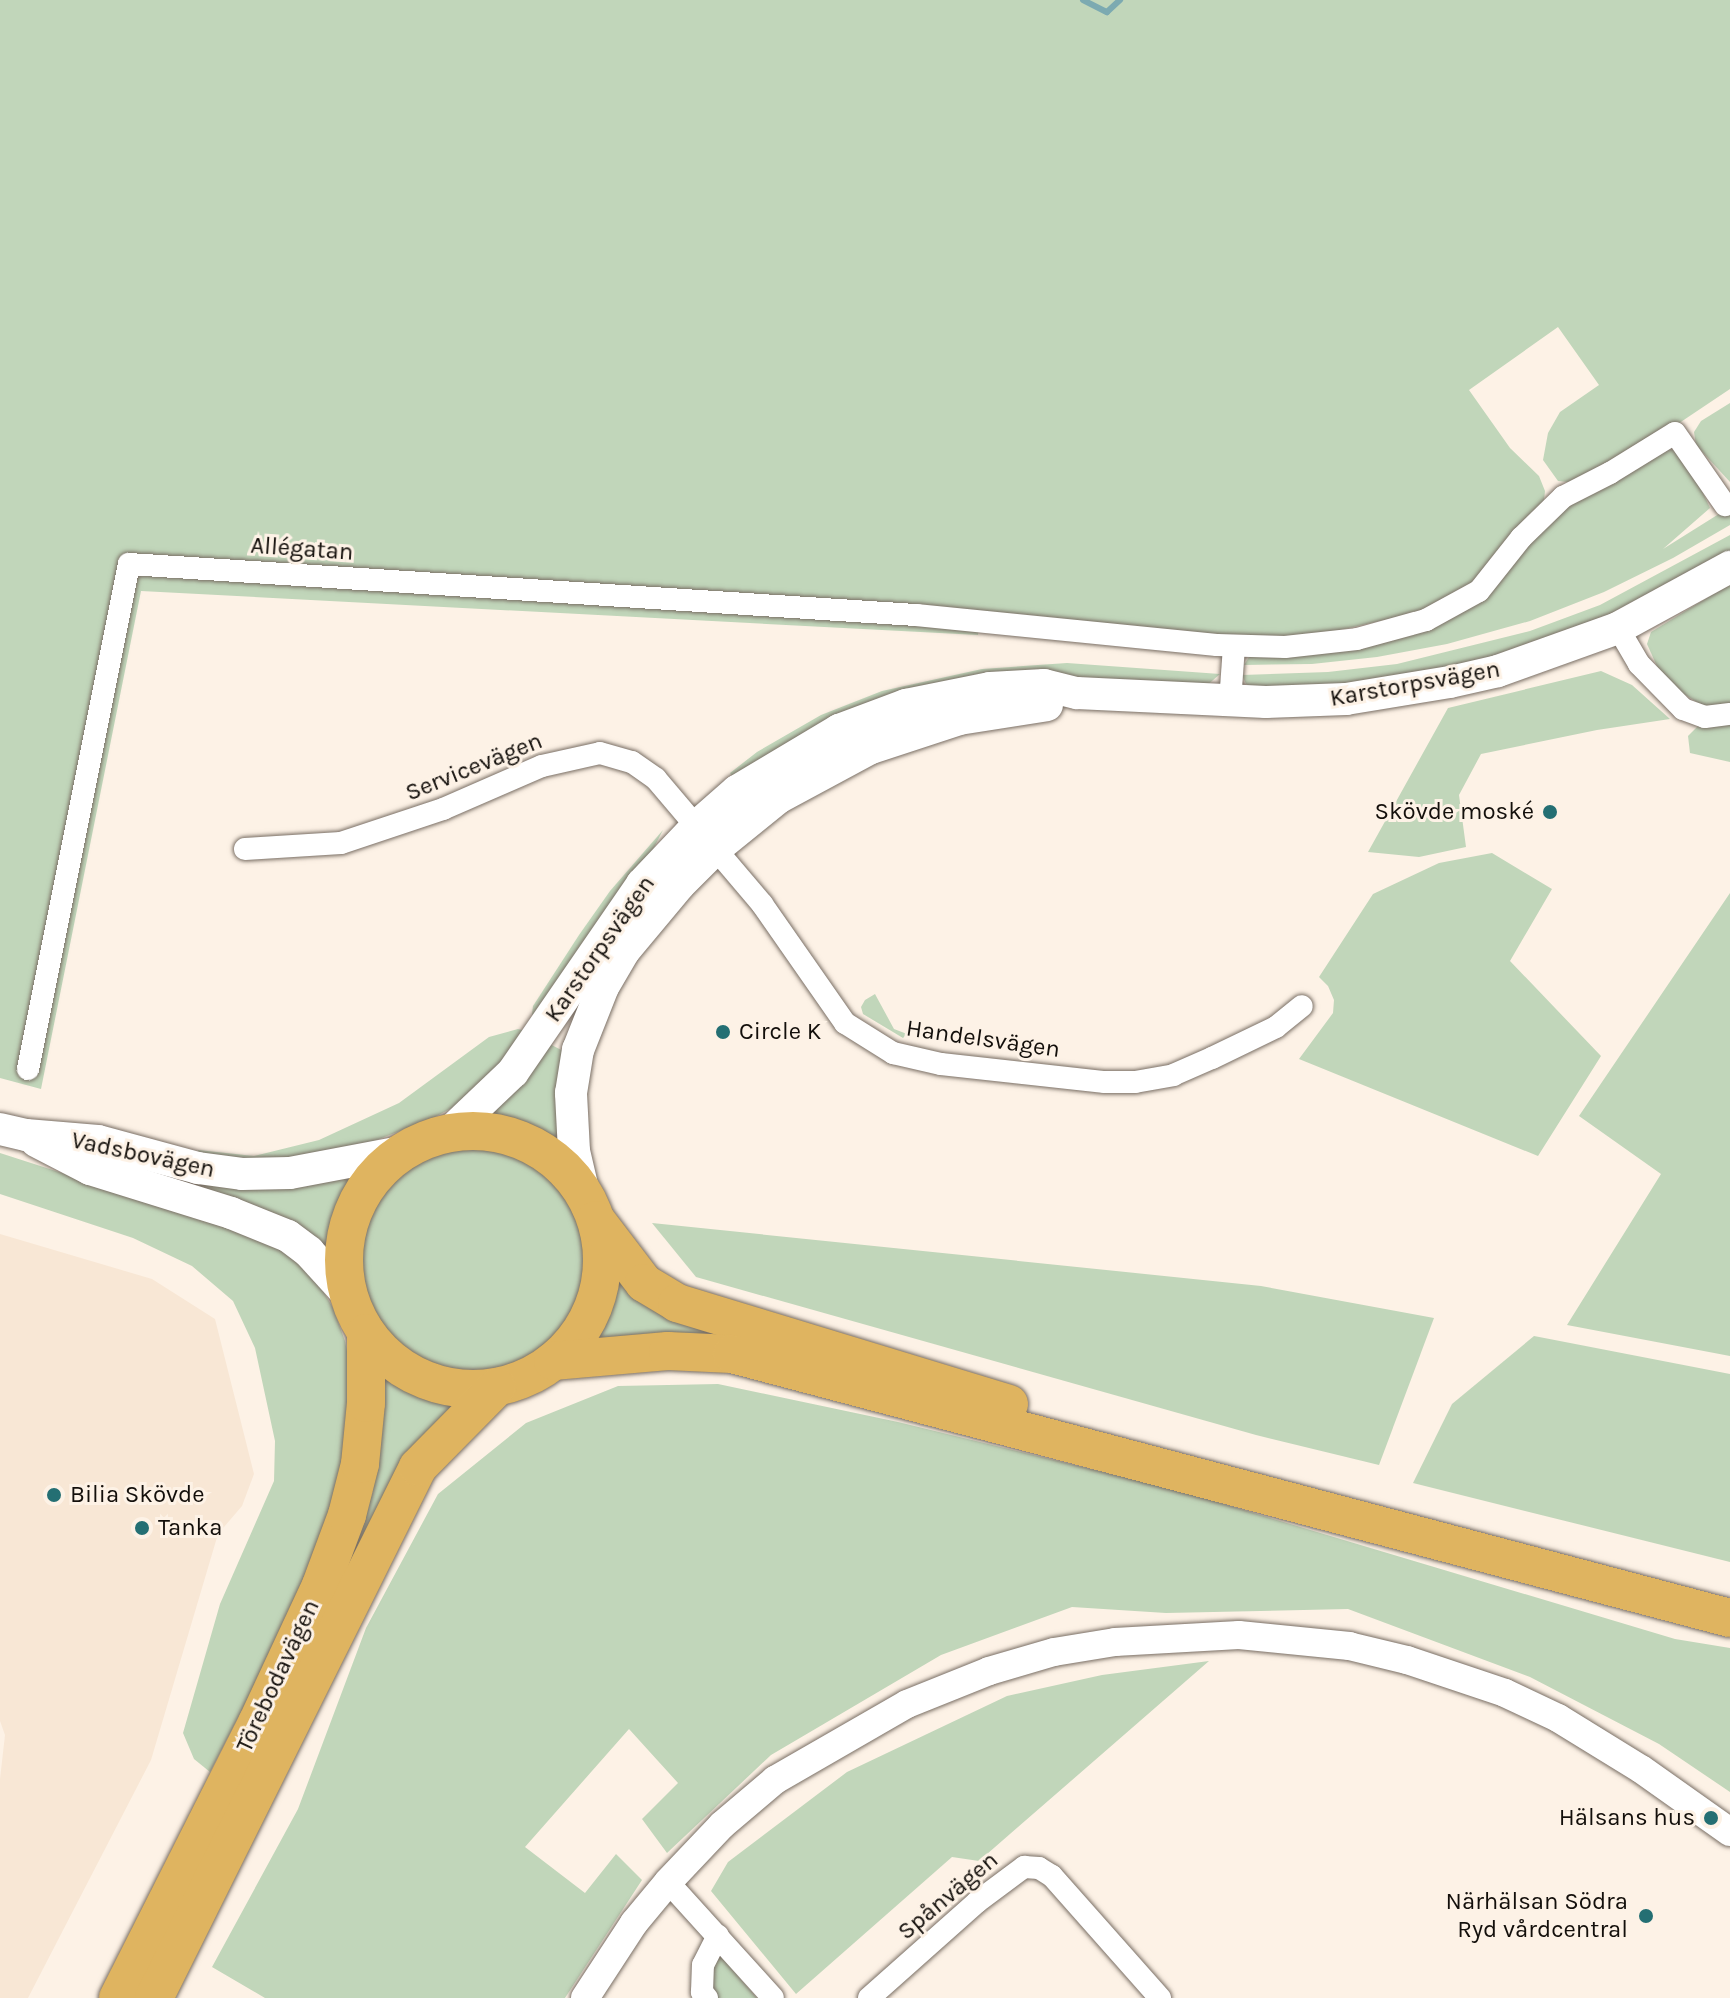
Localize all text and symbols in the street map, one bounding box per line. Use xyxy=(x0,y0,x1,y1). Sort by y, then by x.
street label: Allégatan xyxy=(250,531,354,567)
street label: Karstorpsvägen xyxy=(1328,655,1502,713)
street label: Servicevägen xyxy=(401,726,547,808)
place label: Skövde moské xyxy=(1375,798,1534,826)
marker: Skövde moské xyxy=(1541,803,1559,821)
street label: Karstorpsvägen xyxy=(539,870,661,1028)
street label: Handelsvägen xyxy=(904,1014,1062,1064)
place label: Circle K xyxy=(739,1018,821,1046)
marker: Circle K xyxy=(714,1023,732,1041)
street label: Vadsbovägen xyxy=(69,1126,217,1184)
place label: Bilia Skövde xyxy=(70,1481,205,1509)
marker: Bilia Skövde xyxy=(45,1486,63,1504)
place label: Tanka xyxy=(158,1514,222,1542)
marker: Tanka xyxy=(133,1519,151,1537)
street label: Törebodavägen xyxy=(230,1595,326,1757)
place label: Hälsans hus xyxy=(1559,1804,1695,1832)
marker: Hälsans hus xyxy=(1702,1809,1720,1827)
street label: Spånvägen xyxy=(892,1846,1004,1946)
place label: Närhälsan Södra Ryd vårdcentral xyxy=(1446,1888,1628,1944)
marker: Närhälsan Södra Ryd vårdcentral xyxy=(1635,1905,1657,1927)

